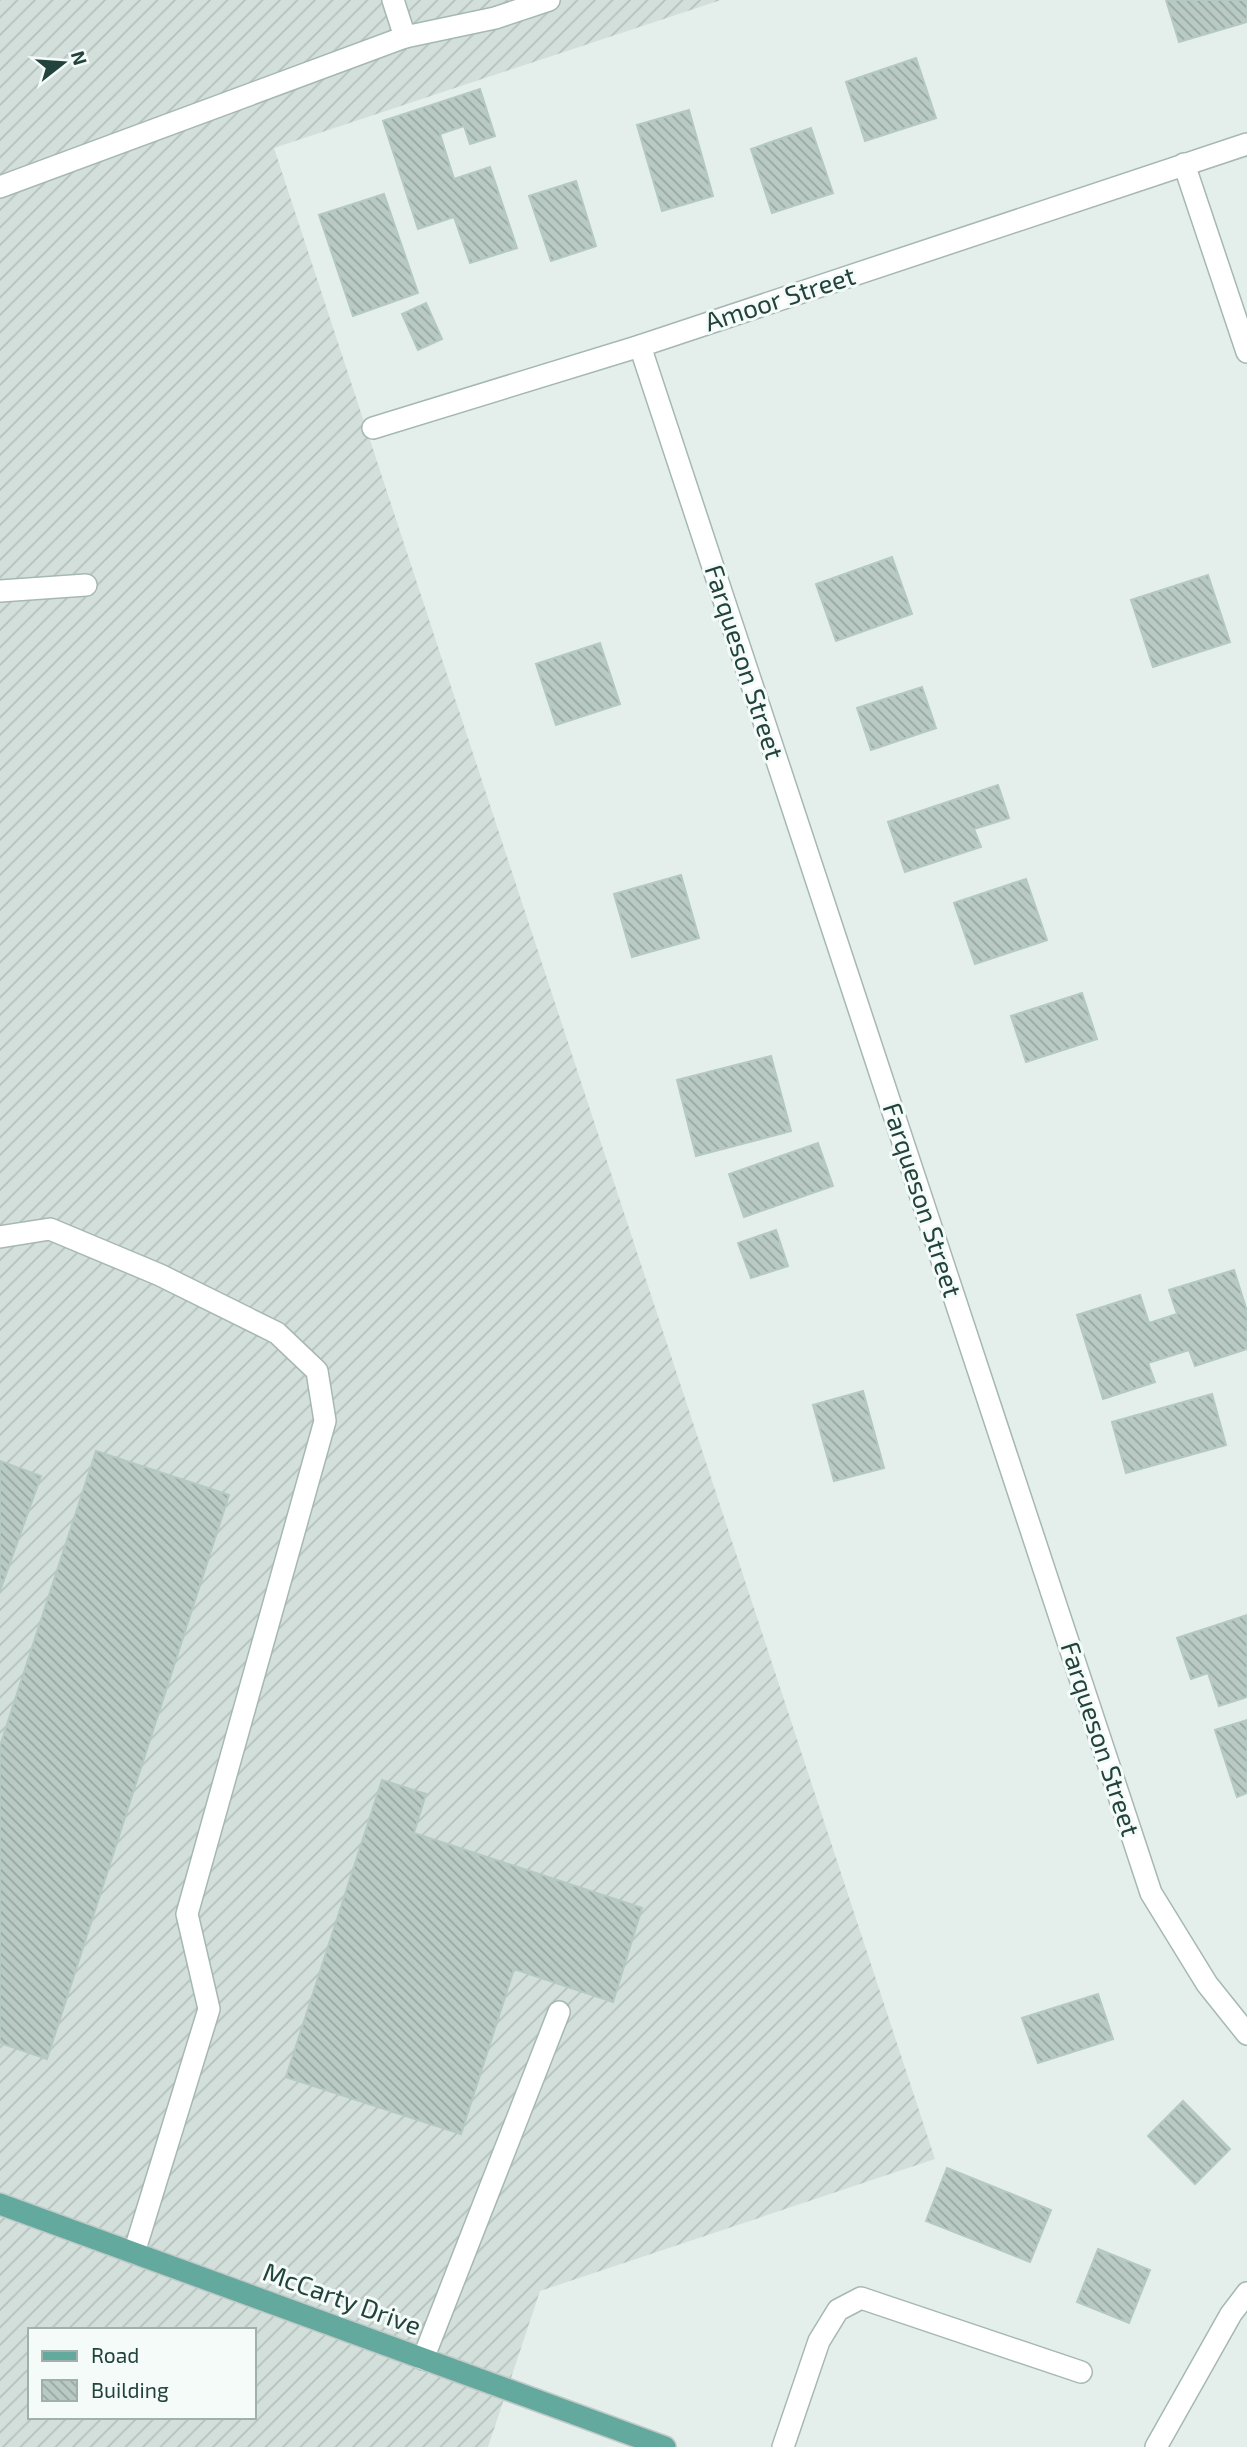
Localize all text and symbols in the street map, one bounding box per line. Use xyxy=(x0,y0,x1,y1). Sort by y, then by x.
north arrow xyxy=(28,28,98,98)
text: N xyxy=(67,48,93,68)
street label: Amoor Street xyxy=(700,259,859,336)
street label: Farqueson Street xyxy=(699,560,791,763)
street label: Farqueson Street xyxy=(877,1098,969,1301)
street label: Farqueson Street xyxy=(1055,1637,1147,1840)
street label: McCarty Drive xyxy=(259,2255,426,2340)
legend xyxy=(28,2328,256,2419)
text: Road xyxy=(91,2342,139,2367)
text: Building xyxy=(91,2377,169,2402)

